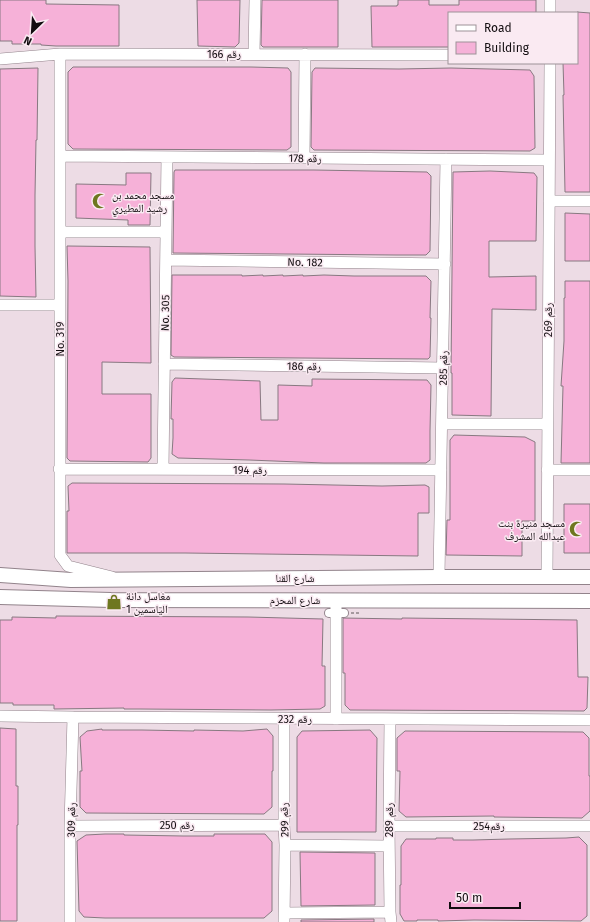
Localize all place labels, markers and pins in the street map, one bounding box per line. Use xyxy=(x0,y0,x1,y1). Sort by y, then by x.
place label: مسجد محمد بن رشيد المطيري xyxy=(112,189,174,217)
mosque icon: مسجد محمد بن رشيد المطيري xyxy=(91,192,109,210)
place label: مسجد منيرة بنت عبدالله المشرف xyxy=(498,517,565,543)
mosque icon: مسجد منيرة بنت عبدالله المشرف xyxy=(568,520,586,538)
place label: مغاسل دانة الياسمين 1 xyxy=(126,590,170,616)
shop icon: مغاسل دانة الياسمين 1 xyxy=(105,593,123,611)

